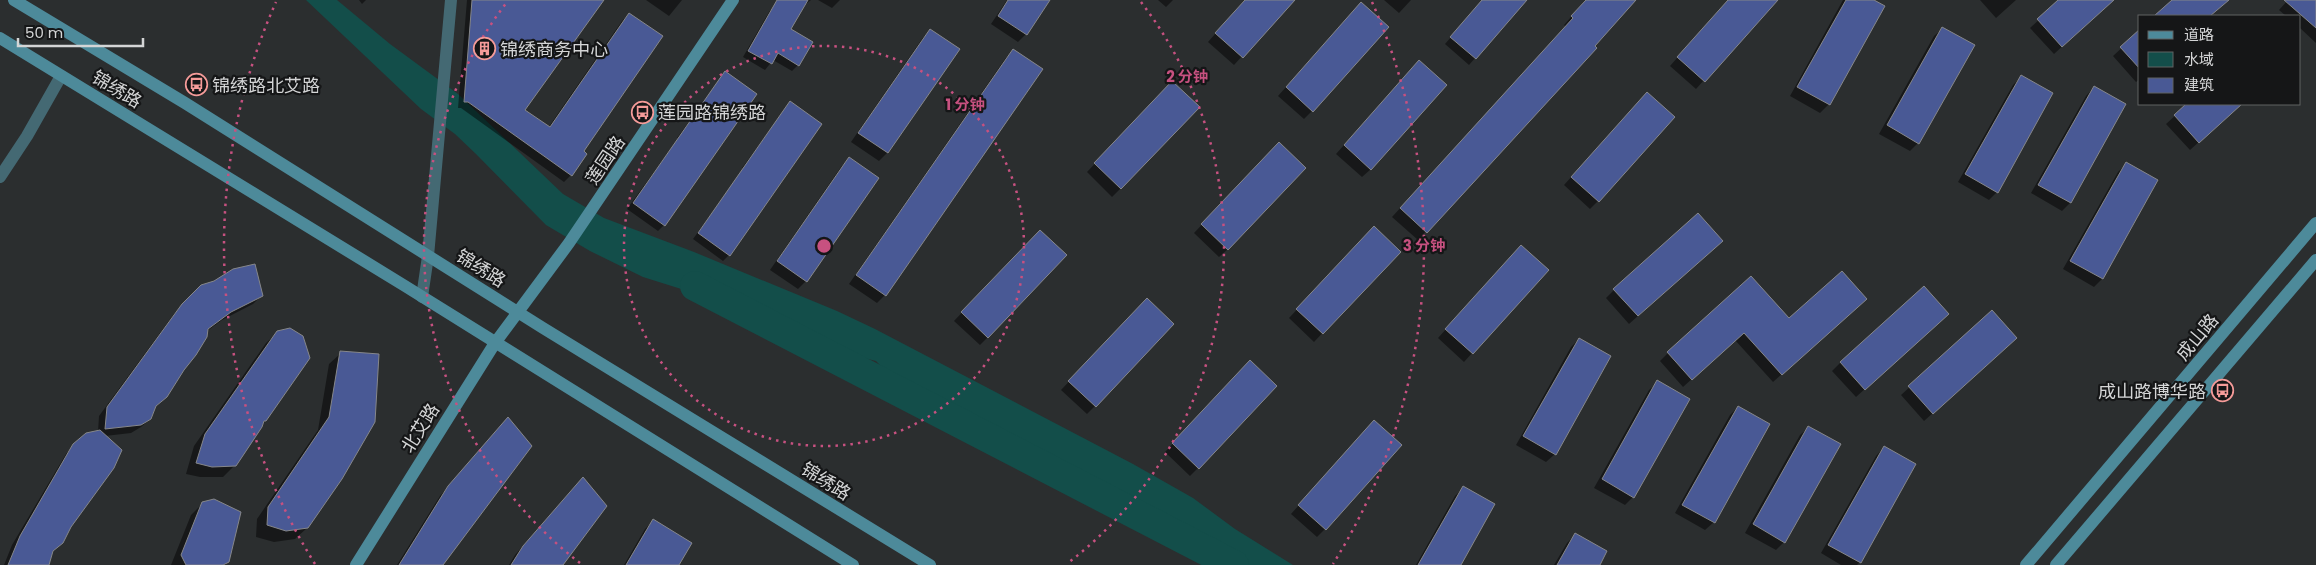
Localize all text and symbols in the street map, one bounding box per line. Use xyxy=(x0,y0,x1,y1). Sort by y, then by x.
scale bar xyxy=(18,15,142,47)
legend xyxy=(2138,15,2301,105)
text: 50 m xyxy=(25,22,63,43)
text: 道路 xyxy=(2184,24,2214,45)
building icon: 锦绣商务中心 xyxy=(472,37,496,61)
place label: 锦绣商务中心 xyxy=(500,37,608,62)
text: 水域 xyxy=(2184,49,2214,70)
street label: 锦绣路 xyxy=(87,64,147,114)
text: 2 分钟 xyxy=(1166,66,1208,87)
bus stop icon: 锦绣路北艾路 xyxy=(184,73,208,97)
place label: 锦绣路北艾路 xyxy=(212,73,320,98)
text: 建筑 xyxy=(2184,74,2214,95)
text: 1 分钟 xyxy=(946,94,984,115)
bus stop icon: 莲园路锦绣路 xyxy=(630,100,654,124)
place label: 莲园路锦绣路 xyxy=(658,100,766,125)
street label: 莲园路 xyxy=(580,131,630,189)
text: 3 分钟 xyxy=(1403,235,1445,256)
centre of rings xyxy=(815,237,833,255)
street label: 锦绣路 xyxy=(451,243,511,293)
street label: 成山路 xyxy=(2170,308,2224,366)
place label: 成山路博华路 xyxy=(2098,379,2206,404)
bus stop icon: 成山路博华路 xyxy=(2210,379,2234,403)
street label: 北艾路 xyxy=(395,398,445,458)
street label: 锦绣路 xyxy=(796,456,856,506)

